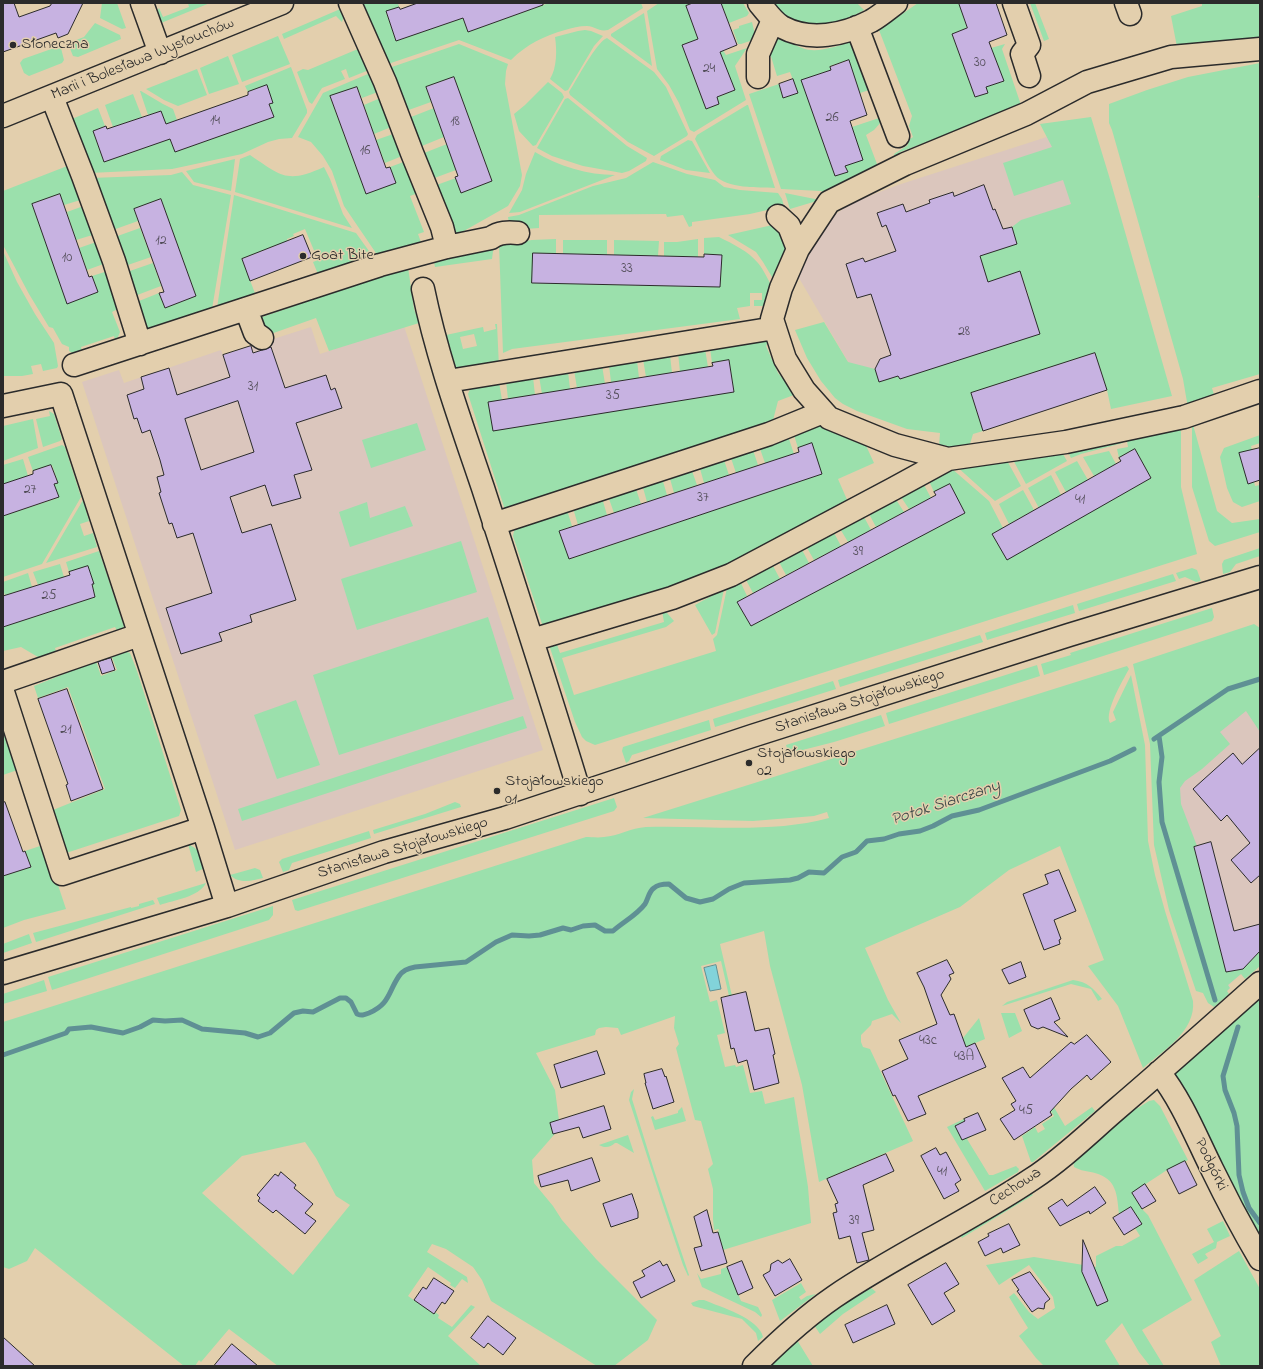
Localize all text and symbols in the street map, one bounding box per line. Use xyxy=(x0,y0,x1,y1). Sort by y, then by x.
street label: Marii i Bolesława Wysłouchów xyxy=(49,14,237,106)
place label: Słoneczna xyxy=(21,35,89,55)
marker: Słoneczna xyxy=(8,40,18,50)
house number: 30 xyxy=(974,56,986,72)
house number: 24 xyxy=(703,62,715,78)
house number: 26 xyxy=(825,111,839,127)
house number: 14 xyxy=(210,114,220,130)
house number: 18 xyxy=(450,115,460,131)
house number: 16 xyxy=(360,144,370,160)
house number: 12 xyxy=(155,234,167,250)
place label: Goat Bite xyxy=(311,246,374,266)
house number: 10 xyxy=(62,251,72,267)
marker: Goat Bite xyxy=(298,251,308,261)
house number: 33 xyxy=(621,262,633,278)
house number: 28 xyxy=(958,325,970,341)
house number: 31 xyxy=(248,380,258,396)
house number: 35 xyxy=(606,389,620,405)
house number: 27 xyxy=(24,483,36,499)
house number: 37 xyxy=(697,491,709,507)
house number: 41 xyxy=(1075,493,1085,509)
house number: 39 xyxy=(853,545,863,561)
house number: 25 xyxy=(42,589,56,605)
street label: Stanisława Stojałowskiego xyxy=(773,665,947,739)
house number: 21 xyxy=(60,723,72,739)
place label: Stojałowskiego 02 xyxy=(757,744,856,782)
marker: Stojałowskiego 02 xyxy=(744,758,754,768)
place label: Stojałowskiego 01 xyxy=(505,772,604,810)
water label: Potok Siarczany xyxy=(889,777,1003,831)
marker: Stojałowskiego 01 xyxy=(492,786,502,796)
street label: Stanisława Stojałowskiego xyxy=(315,814,491,884)
house number: 43c xyxy=(919,1034,937,1050)
house number: 43A xyxy=(954,1050,974,1066)
house number: 45 xyxy=(1019,1104,1033,1120)
street label: Podgórki xyxy=(1189,1136,1231,1194)
street label: Cechowa xyxy=(986,1164,1046,1212)
house number: 41 xyxy=(937,1165,947,1181)
house number: 39 xyxy=(849,1214,859,1230)

